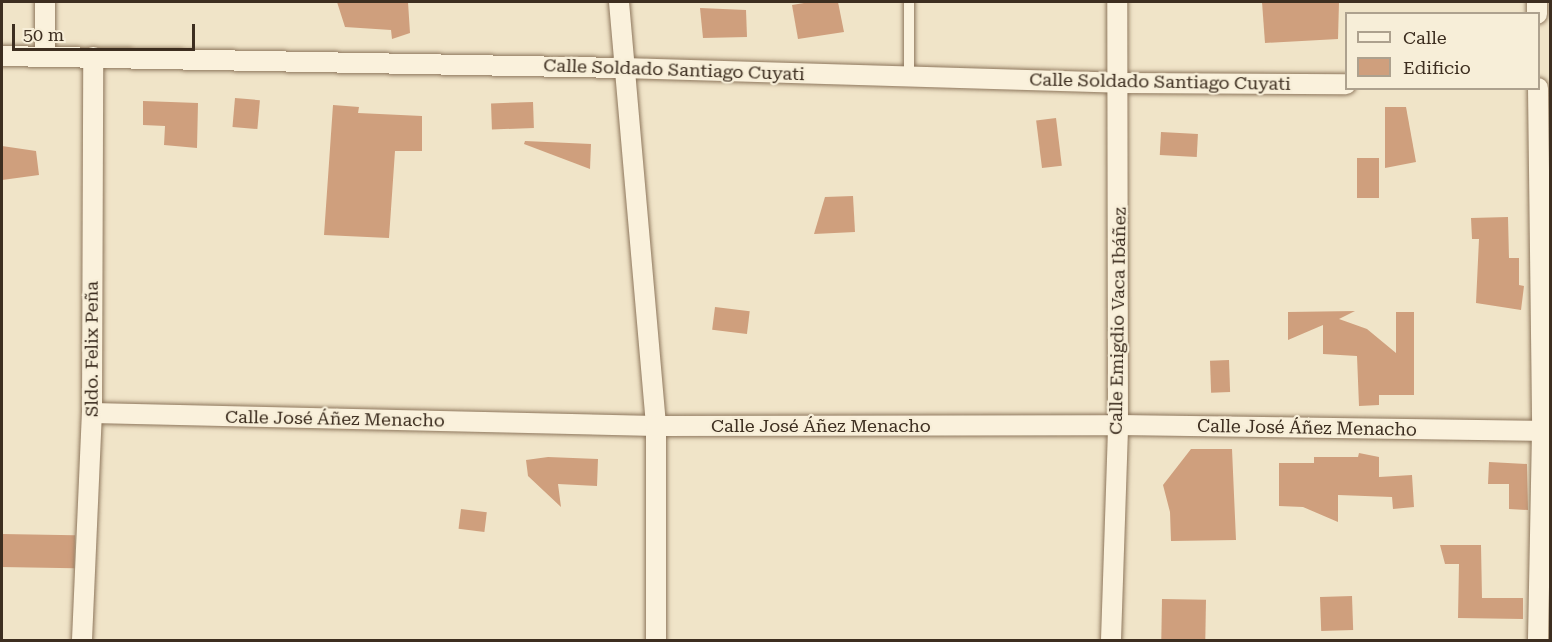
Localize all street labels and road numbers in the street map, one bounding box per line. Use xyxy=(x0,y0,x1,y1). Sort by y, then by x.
street label: Calle Soldado Santiago Cuyati xyxy=(543,55,805,85)
street label: Calle Soldado Santiago Cuyati xyxy=(1029,69,1291,95)
street label: Calle Emigdio Vaca Ibáñez xyxy=(1105,207,1131,435)
street label: Sldo. Felix Peña xyxy=(81,281,103,417)
street label: Calle José Áñez Menacho xyxy=(225,406,445,432)
street label: Calle José Áñez Menacho xyxy=(711,415,931,437)
street label: Calle José Áñez Menacho xyxy=(1197,415,1417,441)

